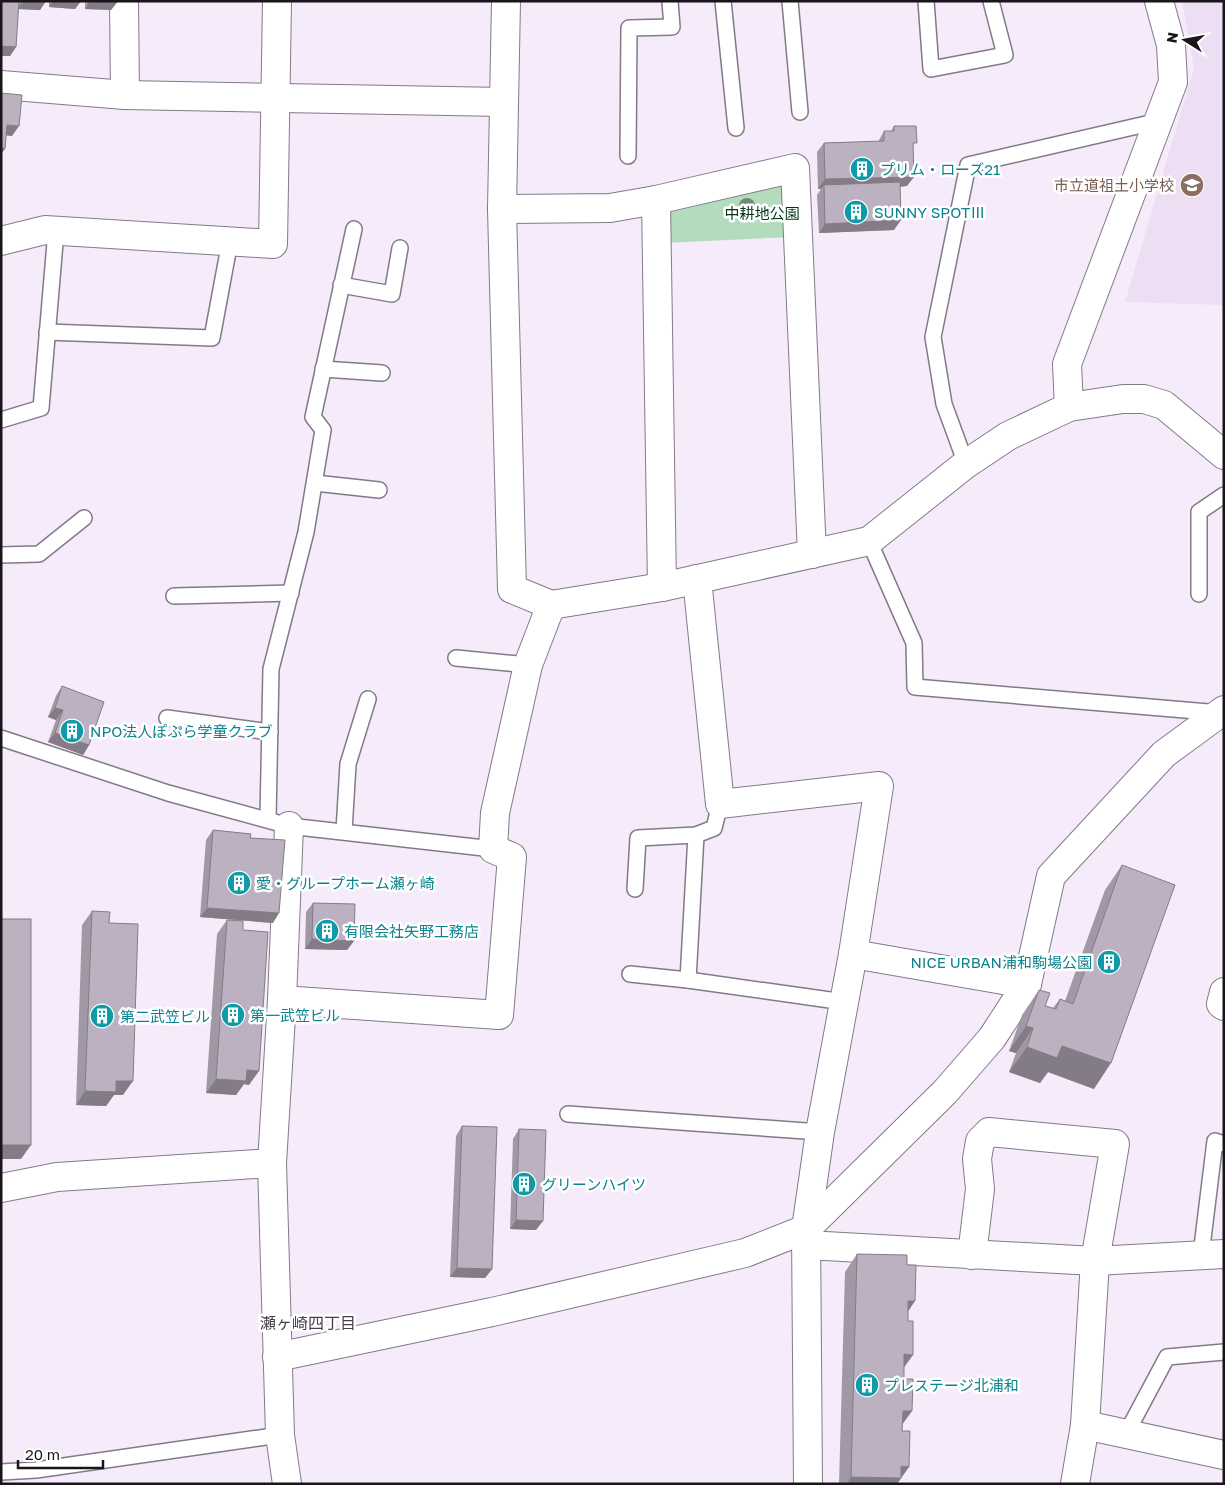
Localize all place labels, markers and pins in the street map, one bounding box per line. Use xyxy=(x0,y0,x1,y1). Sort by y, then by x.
building icon: プリム・ローズ21 xyxy=(849,156,875,182)
place label: プリム・ローズ21 xyxy=(880,160,1000,178)
school or university icon: 市立道祖土小学校 xyxy=(1179,172,1205,198)
place label: 市立道祖土小学校 xyxy=(1054,176,1174,194)
building icon: SUNNY SPOTⅢ xyxy=(843,199,869,225)
place label: SUNNY SPOTⅢ xyxy=(874,203,985,221)
building icon: NPO法人ぽぷら学童クラブ xyxy=(59,718,85,744)
place label: NPO法人ぽぷら学童クラブ xyxy=(90,722,272,740)
building icon: 愛・グループホーム瀬ヶ崎 xyxy=(226,870,252,896)
place label: 愛・グループホーム瀬ヶ崎 xyxy=(256,874,435,892)
building icon: 有限会社矢野工務店 xyxy=(314,918,340,944)
place label: 有限会社矢野工務店 xyxy=(344,922,479,940)
building icon: NICE URBAN浦和駒場公園 xyxy=(1096,949,1122,975)
place label: NICE URBAN浦和駒場公園 xyxy=(910,953,1092,971)
building icon: 第一武笠ビル xyxy=(220,1002,246,1028)
building icon: 第二武笠ビル xyxy=(89,1003,115,1029)
place label: 第一武笠ビル xyxy=(250,1006,340,1024)
place label: 第二武笠ビル xyxy=(120,1007,210,1025)
building icon: グリーンハイツ xyxy=(511,1171,537,1197)
place label: グリーンハイツ xyxy=(542,1175,646,1193)
building icon: プレステージ北浦和 xyxy=(854,1372,880,1398)
place label: プレステージ北浦和 xyxy=(884,1376,1019,1394)

